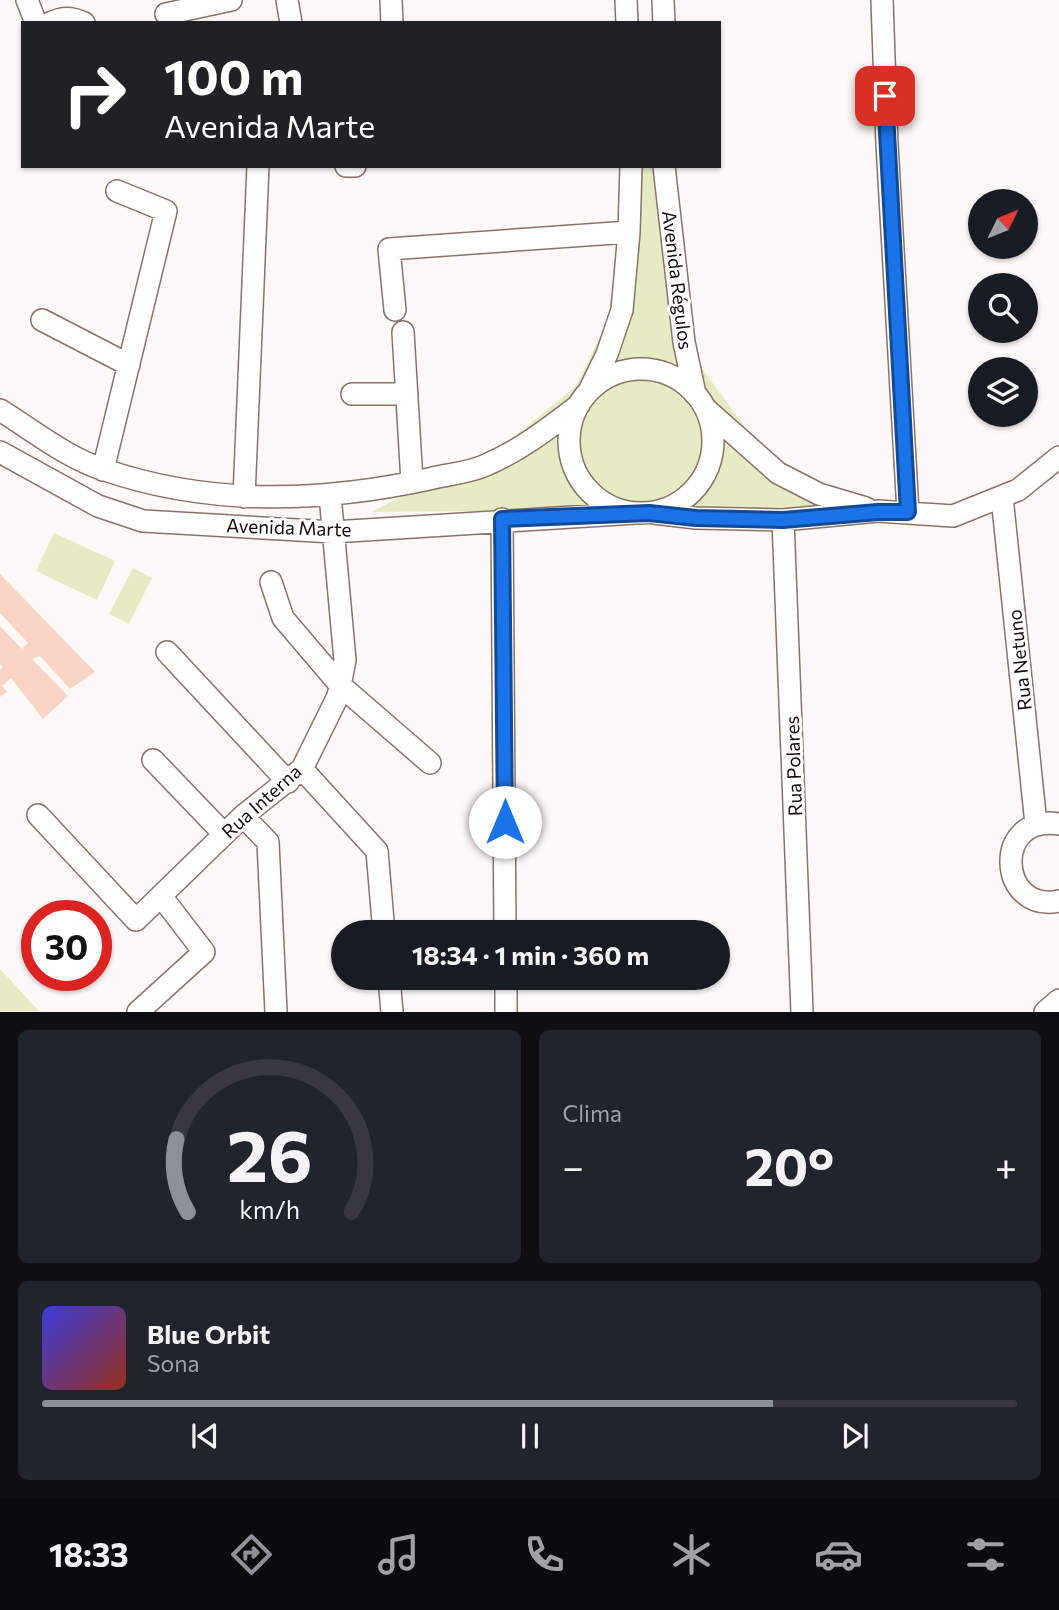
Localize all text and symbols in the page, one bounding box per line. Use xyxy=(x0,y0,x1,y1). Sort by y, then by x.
text: 100 m xyxy=(164,45,303,105)
icon: right xyxy=(49,49,140,140)
pin xyxy=(855,66,915,126)
icon: arrive xyxy=(866,77,904,115)
text: Avenida Marte xyxy=(164,105,375,145)
north arrow xyxy=(968,189,1038,259)
map controls xyxy=(968,189,1038,427)
street label: Avenida Régulos xyxy=(658,209,698,351)
button: search xyxy=(968,273,1038,343)
button: layers xyxy=(968,357,1038,427)
street label: Avenida Marte xyxy=(226,513,352,541)
street label: Rua Netuno xyxy=(1002,608,1036,712)
street label: Rua Polares xyxy=(780,715,806,817)
street label: Rua Interna xyxy=(216,759,306,843)
position arrow xyxy=(468,785,542,859)
speed limit sign: 30 xyxy=(21,900,112,991)
text: 18:34 · 1 min · 360 m xyxy=(412,939,649,970)
text: Clima xyxy=(563,1099,622,1127)
text: 26 xyxy=(226,1109,312,1198)
text: 20° xyxy=(744,1133,834,1197)
text: − xyxy=(563,1142,584,1189)
text: + xyxy=(995,1142,1017,1189)
text: km/h xyxy=(239,1194,300,1224)
text: Blue Orbit xyxy=(147,1318,270,1349)
text: Sona xyxy=(147,1349,199,1377)
icon: previous xyxy=(186,1417,224,1455)
icon: pause xyxy=(511,1417,549,1455)
icon: next xyxy=(836,1417,874,1455)
icon: directions xyxy=(227,1530,276,1579)
icon: music xyxy=(374,1530,423,1579)
icon: phone xyxy=(520,1530,569,1579)
icon: climate xyxy=(667,1530,716,1579)
icon: car xyxy=(814,1530,863,1579)
icon: filters xyxy=(961,1530,1010,1579)
text: 18:33 xyxy=(49,1534,129,1574)

